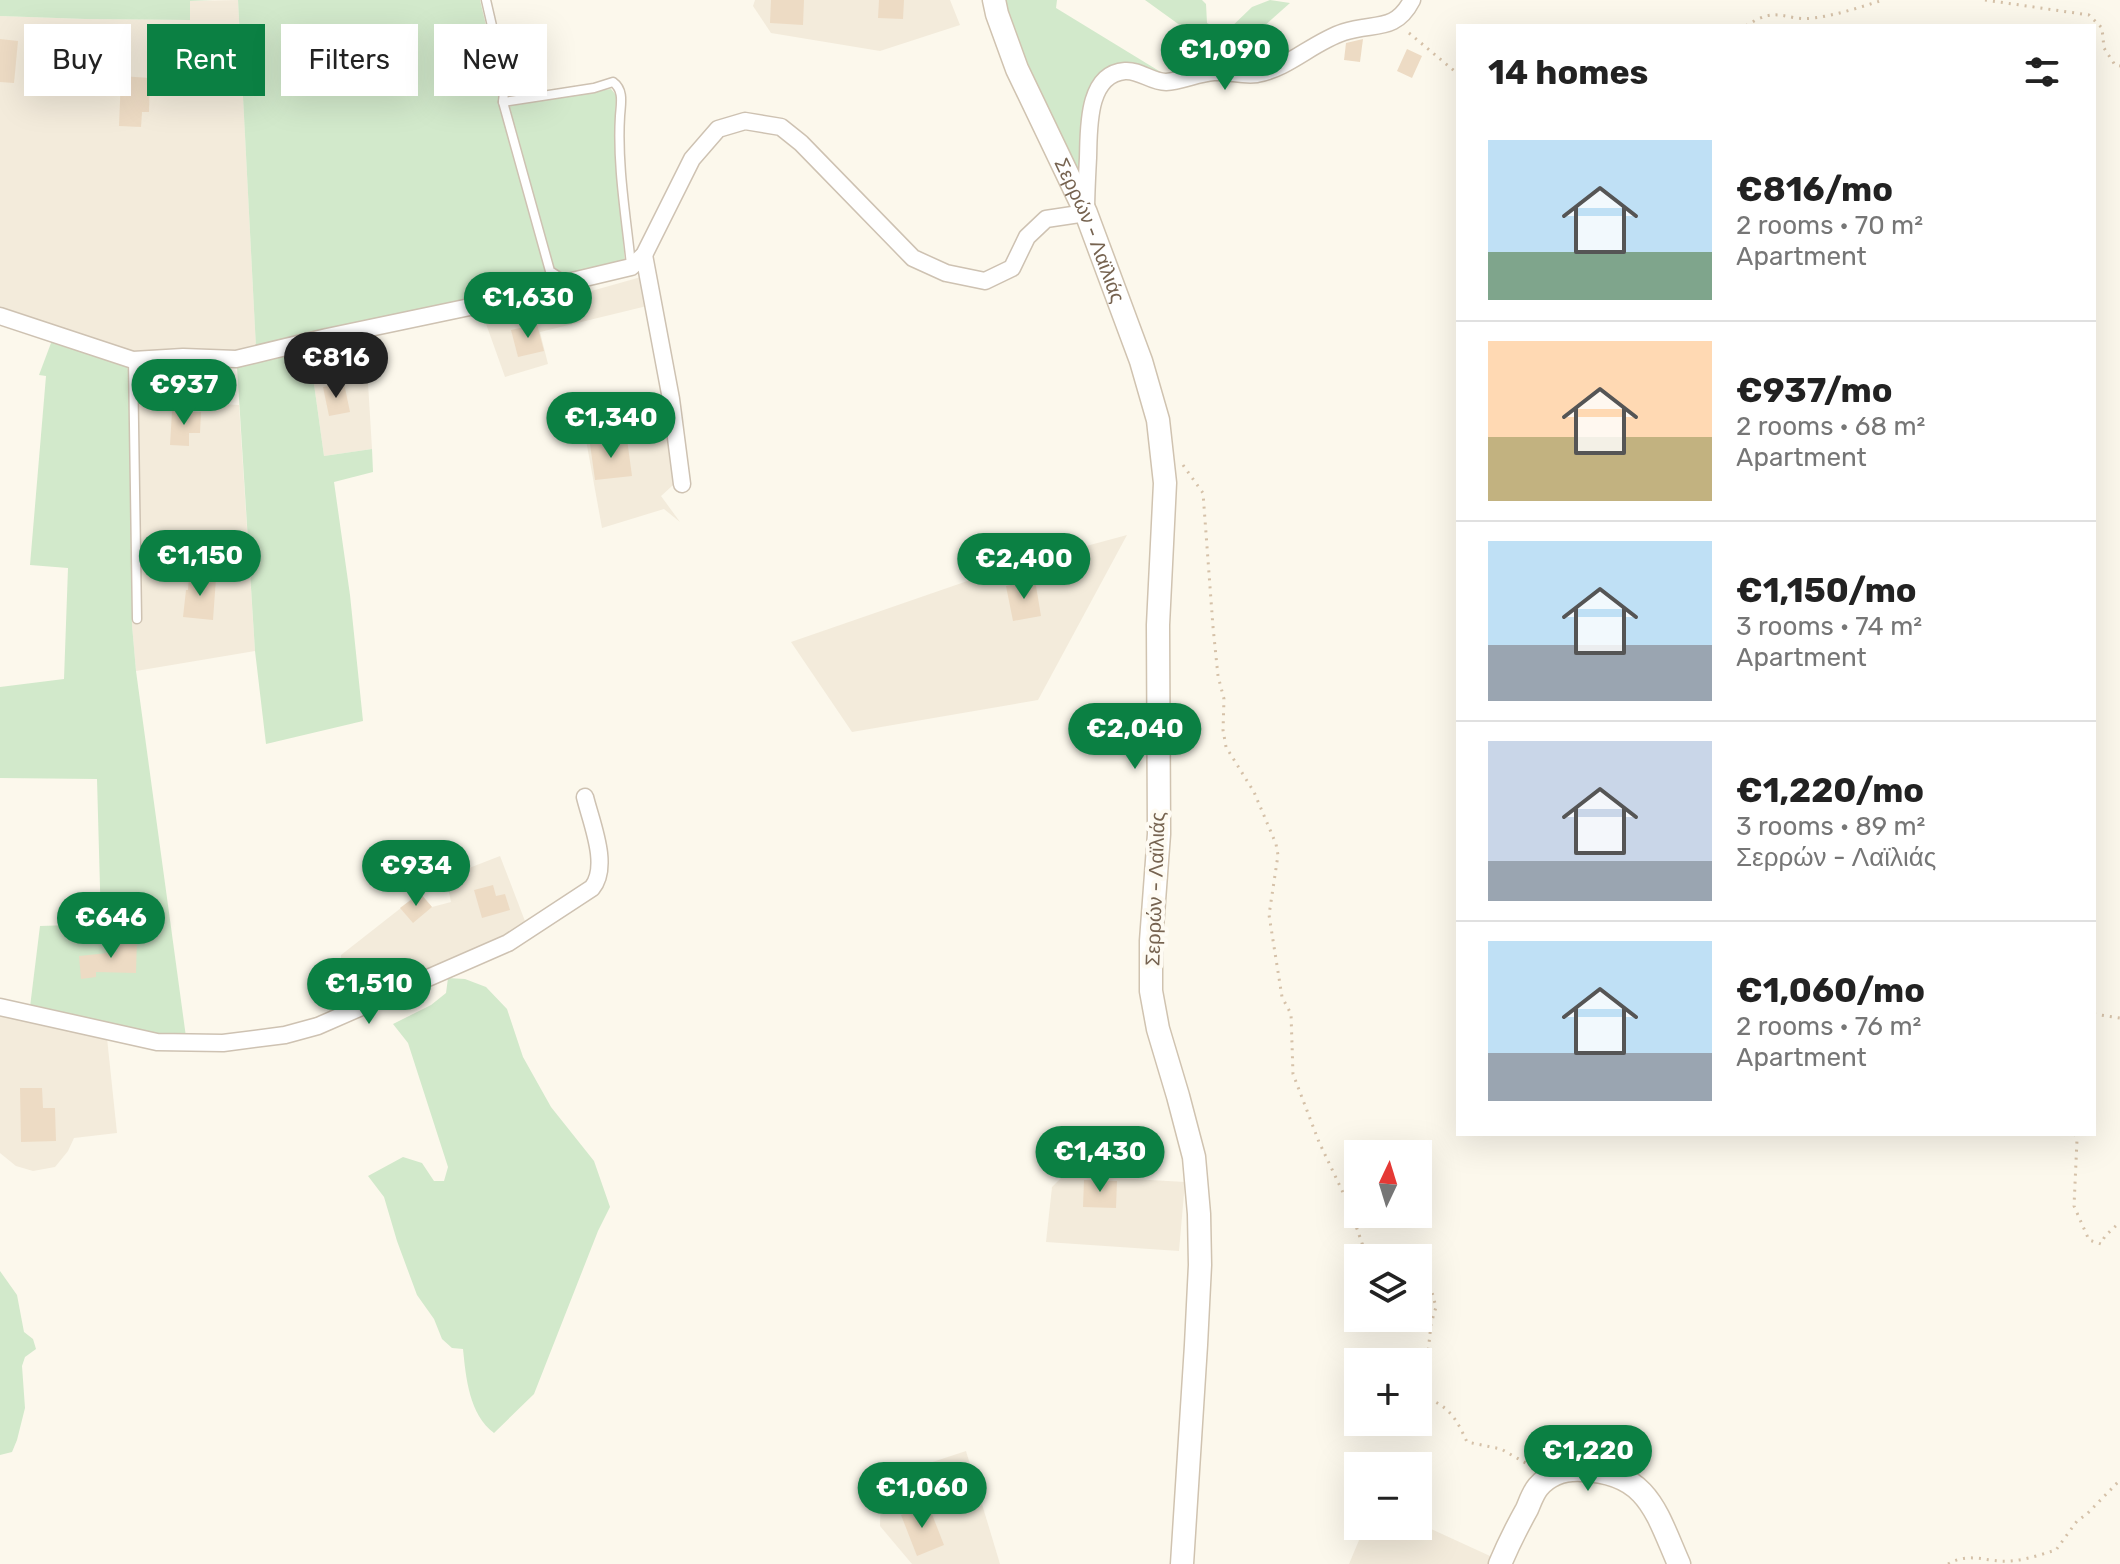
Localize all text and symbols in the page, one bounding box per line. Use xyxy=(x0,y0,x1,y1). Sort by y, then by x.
chip: Buy xyxy=(24,24,131,96)
chip: Rent xyxy=(147,24,265,96)
chip: Filters xyxy=(281,24,418,96)
chip: New xyxy=(434,24,547,96)
pin: €1,090 xyxy=(1160,24,1290,92)
text: €1,090 xyxy=(1179,34,1271,65)
icon: filters xyxy=(2020,50,2064,94)
text: 14 homes xyxy=(1488,52,1648,93)
street label: Σερρών - Λαϊλιάς xyxy=(1049,154,1130,306)
text: €816/mo xyxy=(1736,169,1893,210)
icon: home xyxy=(1552,172,1648,268)
text: 2 rooms · 70 m² xyxy=(1736,210,1923,241)
text: Apartment xyxy=(1736,241,1867,272)
pin: €1,630 xyxy=(463,272,593,340)
text: €1,630 xyxy=(482,282,574,313)
pin: €816 xyxy=(289,332,383,400)
text: €816 xyxy=(302,342,370,373)
pin: €937 xyxy=(137,359,231,427)
text: €937 xyxy=(150,369,218,400)
text: €937/mo xyxy=(1736,370,1892,411)
icon: home xyxy=(1552,373,1648,469)
pin: €1,340 xyxy=(546,392,676,460)
text: €1,340 xyxy=(564,402,658,433)
text: 2 rooms · 68 m² xyxy=(1736,411,1925,442)
text: Apartment xyxy=(1736,442,1867,473)
pin: €1,150 xyxy=(135,530,265,598)
pin: €2,400 xyxy=(959,533,1089,601)
text: €1,150 xyxy=(157,540,243,571)
text: €2,400 xyxy=(975,543,1073,574)
text: €1,150/mo xyxy=(1736,570,1917,611)
icon: home xyxy=(1552,573,1648,669)
text: 3 rooms · 74 m² xyxy=(1736,611,1922,642)
text: Apartment xyxy=(1736,642,1867,673)
pin: €2,040 xyxy=(1070,703,1200,771)
text: €2,040 xyxy=(1086,713,1184,744)
text: €1,220/mo xyxy=(1736,770,1924,811)
icon: home xyxy=(1552,773,1648,869)
street label: Σερρών - Λαϊλιάς xyxy=(1140,811,1170,966)
text: 3 rooms · 89 m² xyxy=(1736,811,1925,842)
pin: €934 xyxy=(369,840,463,908)
text: Σερρών - Λαϊλιάς xyxy=(1736,842,1936,873)
text: €934 xyxy=(380,850,452,881)
pin: €646 xyxy=(64,892,158,960)
text: €646 xyxy=(75,902,147,933)
pin: €1,510 xyxy=(304,958,434,1026)
text: €1,510 xyxy=(325,968,413,999)
text: €1,060/mo xyxy=(1736,970,1925,1011)
icon: home xyxy=(1552,973,1648,1069)
text: 2 rooms · 76 m² xyxy=(1736,1011,1921,1042)
text: Apartment xyxy=(1736,1042,1867,1073)
pin: €1,430 xyxy=(1035,1126,1165,1194)
text: €1,430 xyxy=(1054,1136,1146,1167)
north arrow xyxy=(1344,1140,1432,1228)
map controls xyxy=(1344,1140,1432,1540)
button: layers xyxy=(1344,1244,1432,1332)
button: + xyxy=(1344,1348,1432,1436)
pin: €1,220 xyxy=(1523,1425,1653,1493)
text: €1,220 xyxy=(1542,1435,1634,1466)
button: − xyxy=(1344,1452,1432,1540)
pin: €1,060 xyxy=(857,1462,987,1530)
text: €1,060 xyxy=(876,1472,968,1503)

